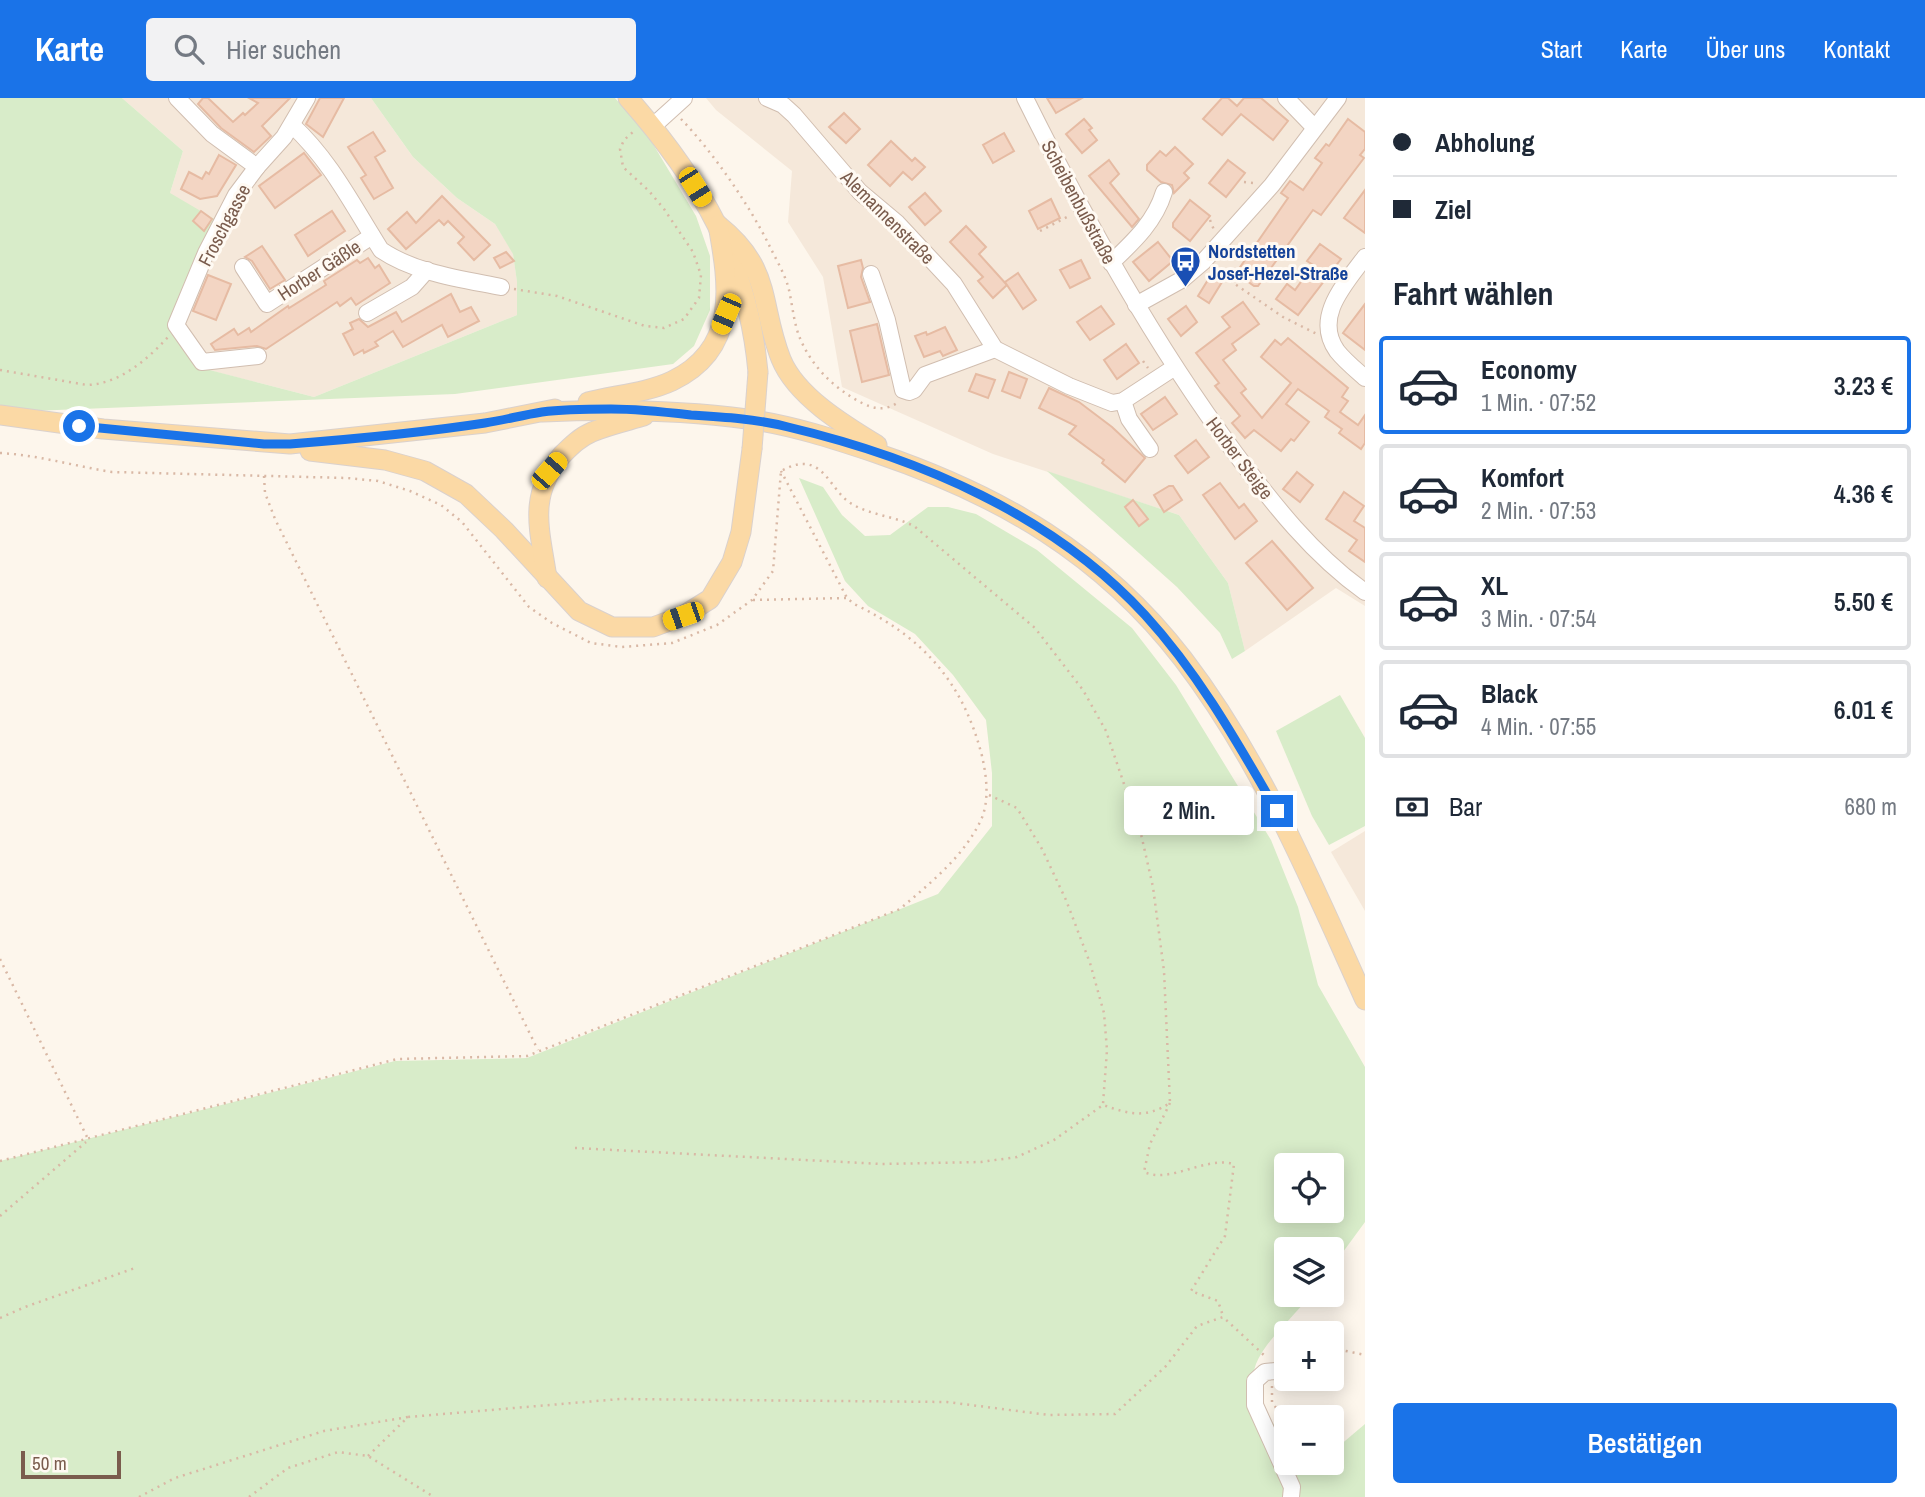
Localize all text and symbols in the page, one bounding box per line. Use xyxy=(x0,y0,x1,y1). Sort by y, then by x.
search box xyxy=(146,18,636,81)
text: Karte xyxy=(35,27,104,71)
icon: search xyxy=(170,30,208,68)
text: Hier suchen xyxy=(226,32,341,67)
text: Start xyxy=(1541,33,1582,65)
text: Karte xyxy=(1620,33,1667,65)
text: Über uns xyxy=(1705,33,1785,65)
text: Kontakt xyxy=(1823,33,1890,65)
text: Abholung xyxy=(1435,125,1534,160)
street label: Scheibenbußstraße xyxy=(1035,135,1123,269)
car xyxy=(675,164,716,210)
street label: Alemannenstraße xyxy=(835,164,941,270)
street label: Froschgasse xyxy=(192,180,256,270)
text: Ziel xyxy=(1435,192,1472,227)
street label: Horber Gäßle xyxy=(272,233,366,307)
place label: Nordstetten Josef-Hezel-Straße xyxy=(1208,238,1349,286)
bus stop icon: Nordstetten Josef-Hezel-Straße xyxy=(1168,245,1202,289)
text: Fahrt wählen xyxy=(1393,272,1554,315)
car xyxy=(709,291,744,337)
text: Economy xyxy=(1481,352,1577,387)
icon: car xyxy=(1397,354,1460,417)
text: 3.23 € xyxy=(1834,368,1893,403)
text: 1 Min. · 07:52 xyxy=(1481,387,1596,418)
route start xyxy=(63,410,95,442)
street label: Horber Steige xyxy=(1200,411,1280,505)
car xyxy=(528,448,571,494)
text: Komfort xyxy=(1481,460,1564,495)
icon: car xyxy=(1397,462,1460,525)
text: 4.36 € xyxy=(1834,476,1893,511)
text: 2 Min. · 07:53 xyxy=(1481,495,1596,526)
text: XL xyxy=(1481,568,1508,603)
icon: car xyxy=(1397,570,1460,633)
text: 5.50 € xyxy=(1834,584,1893,619)
car xyxy=(660,599,707,633)
text: 3 Min. · 07:54 xyxy=(1481,603,1596,634)
text: Black xyxy=(1481,676,1538,711)
icon: car xyxy=(1397,678,1460,741)
text: 6.01 € xyxy=(1834,692,1893,727)
text: 4 Min. · 07:55 xyxy=(1481,711,1596,742)
callout: 2 Min. xyxy=(1123,786,1252,836)
icon: cash xyxy=(1393,788,1431,826)
text: Bar xyxy=(1449,789,1482,824)
text: 680 m xyxy=(1845,791,1897,822)
text: 2 Min. xyxy=(1162,795,1216,826)
route end xyxy=(1261,795,1293,827)
map controls xyxy=(1274,1153,1344,1475)
button: locate xyxy=(1274,1153,1344,1223)
button: layers xyxy=(1274,1237,1344,1307)
button: + xyxy=(1274,1321,1344,1391)
button: Bestätigen xyxy=(1393,1403,1897,1483)
button: − xyxy=(1274,1405,1344,1475)
scale bar xyxy=(21,1448,121,1480)
text: 50 m xyxy=(32,1450,67,1476)

